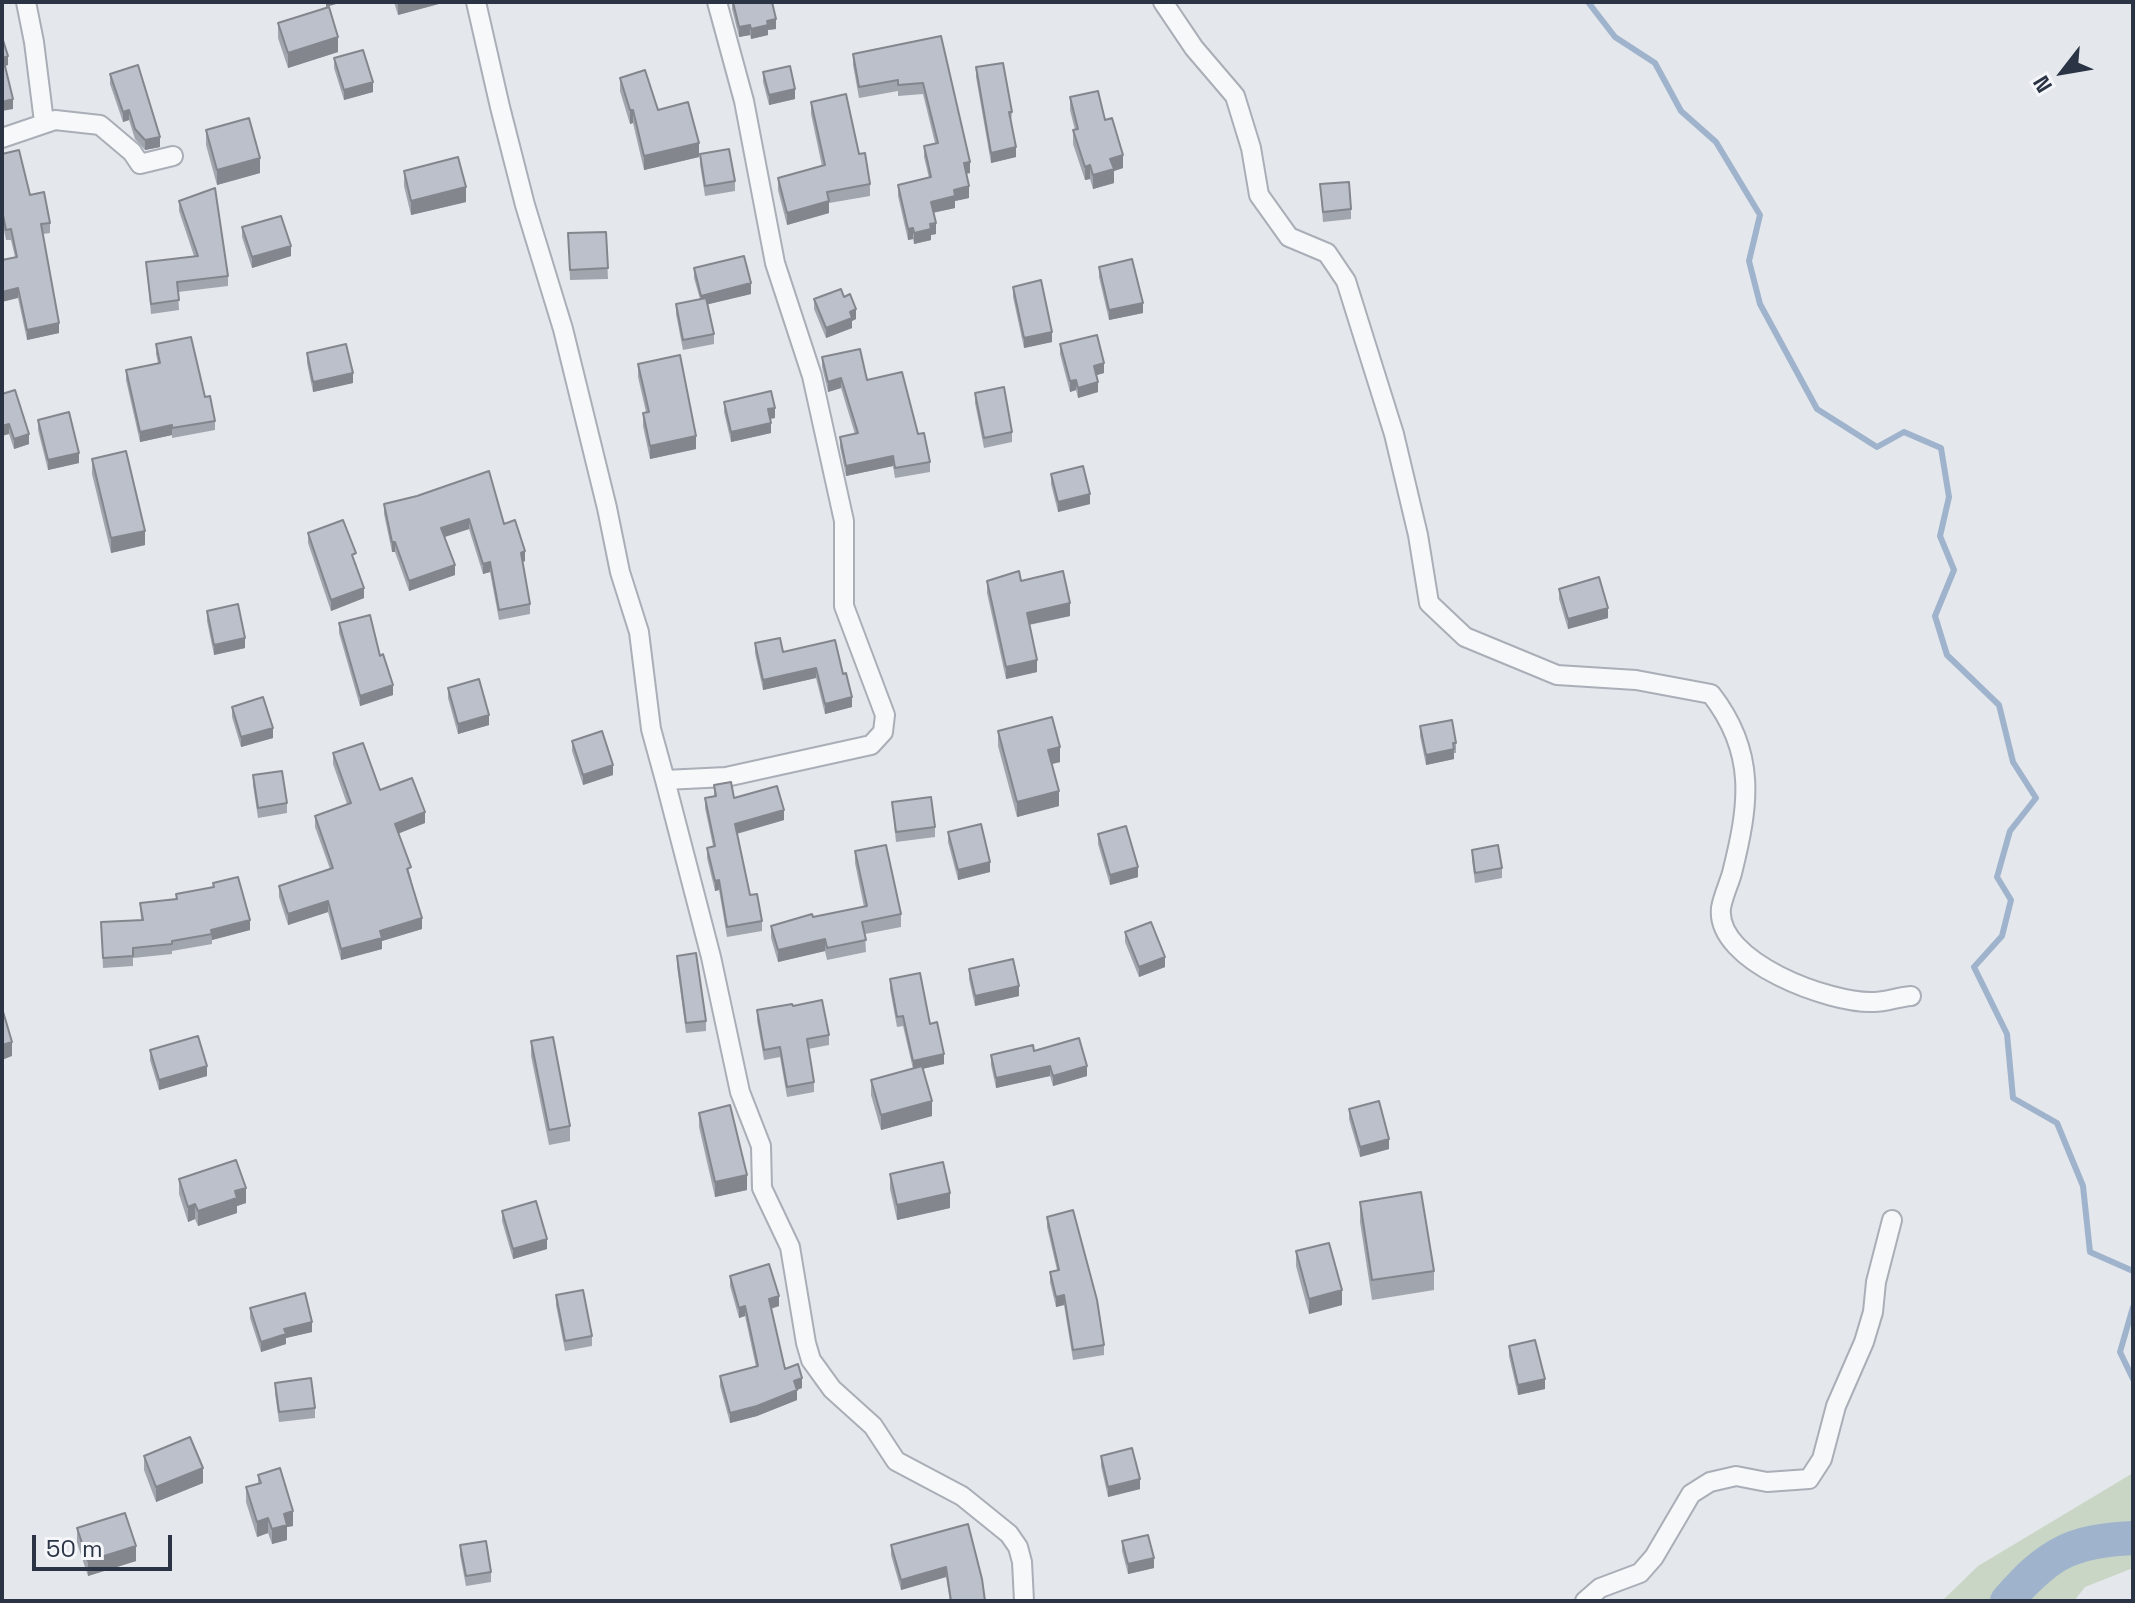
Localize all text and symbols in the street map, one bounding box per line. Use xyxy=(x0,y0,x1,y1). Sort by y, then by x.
north arrow xyxy=(2023,32,2103,112)
text: N xyxy=(2027,71,2058,98)
scale bar xyxy=(36,1519,176,1569)
text: 50 m xyxy=(46,1533,103,1564)

